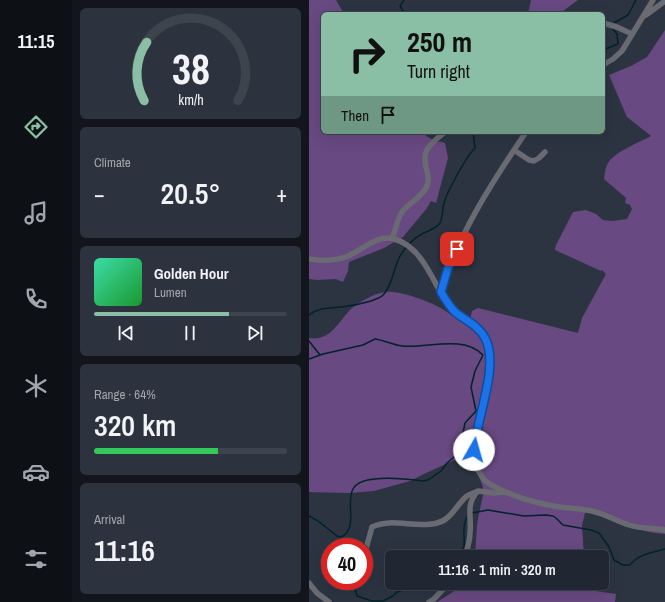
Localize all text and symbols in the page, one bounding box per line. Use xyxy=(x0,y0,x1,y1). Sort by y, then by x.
text: 250 m xyxy=(407,23,472,61)
icon: right xyxy=(341,28,393,80)
text: 11:15 xyxy=(18,29,54,54)
text: 38 xyxy=(172,41,209,97)
text: Turn right xyxy=(407,59,470,84)
text: km/h xyxy=(178,90,203,109)
icon: arrive xyxy=(377,104,399,126)
text: Then xyxy=(341,105,369,126)
icon: directions xyxy=(22,113,50,141)
text: Climate xyxy=(94,154,131,171)
text: 20.5° xyxy=(161,173,220,213)
text: − xyxy=(94,179,105,209)
text: + xyxy=(276,179,287,209)
icon: music xyxy=(22,199,50,227)
pin xyxy=(440,232,474,266)
icon: arrive xyxy=(446,238,468,260)
text: Golden Hour xyxy=(154,263,229,284)
text: Lumen xyxy=(154,284,187,301)
icon: phone xyxy=(22,285,50,313)
icon: previous xyxy=(115,322,137,344)
icon: pause xyxy=(179,322,201,344)
icon: next xyxy=(244,322,266,344)
icon: climate xyxy=(22,372,50,400)
text: Range · 64% xyxy=(94,386,156,403)
text: 320 km xyxy=(94,405,176,445)
position arrow xyxy=(453,429,495,471)
icon: car xyxy=(22,458,50,486)
text: Arrival xyxy=(94,511,125,528)
text: 11:16 xyxy=(94,530,155,570)
speed limit sign: 40 xyxy=(321,538,373,590)
icon: filters xyxy=(22,545,50,573)
text: 11:16 · 1 min · 320 m xyxy=(438,559,556,580)

